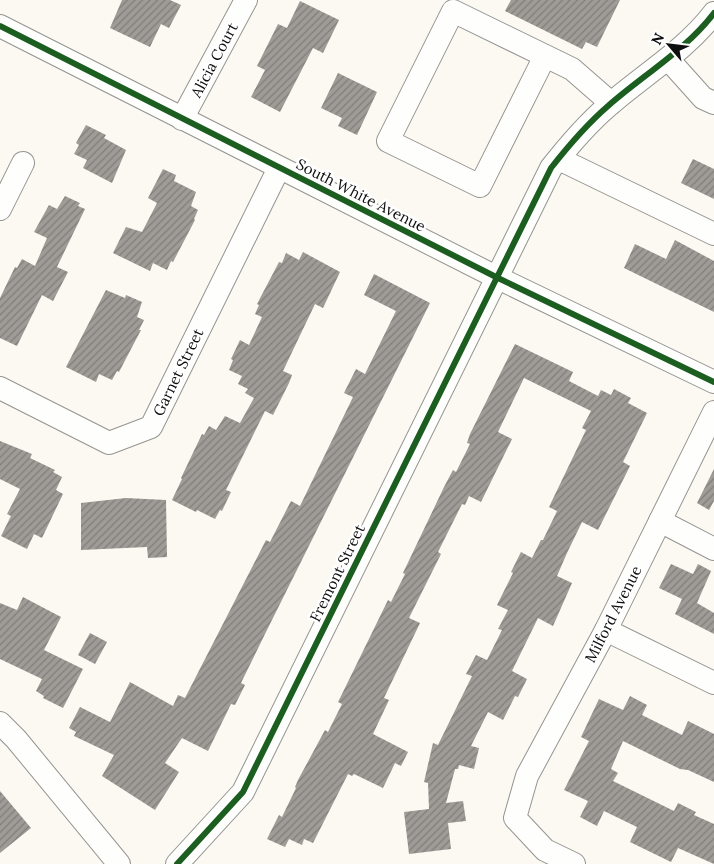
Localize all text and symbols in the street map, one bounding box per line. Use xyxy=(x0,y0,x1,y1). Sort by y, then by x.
street label: Alicia Court xyxy=(186,19,242,102)
north arrow xyxy=(644,20,694,70)
text: N xyxy=(647,30,668,48)
street label: South White Avenue xyxy=(293,154,429,236)
street label: Garnet Street xyxy=(149,325,207,419)
street label: Fremont Street xyxy=(305,521,369,625)
street label: Milford Avenue xyxy=(580,562,646,666)

